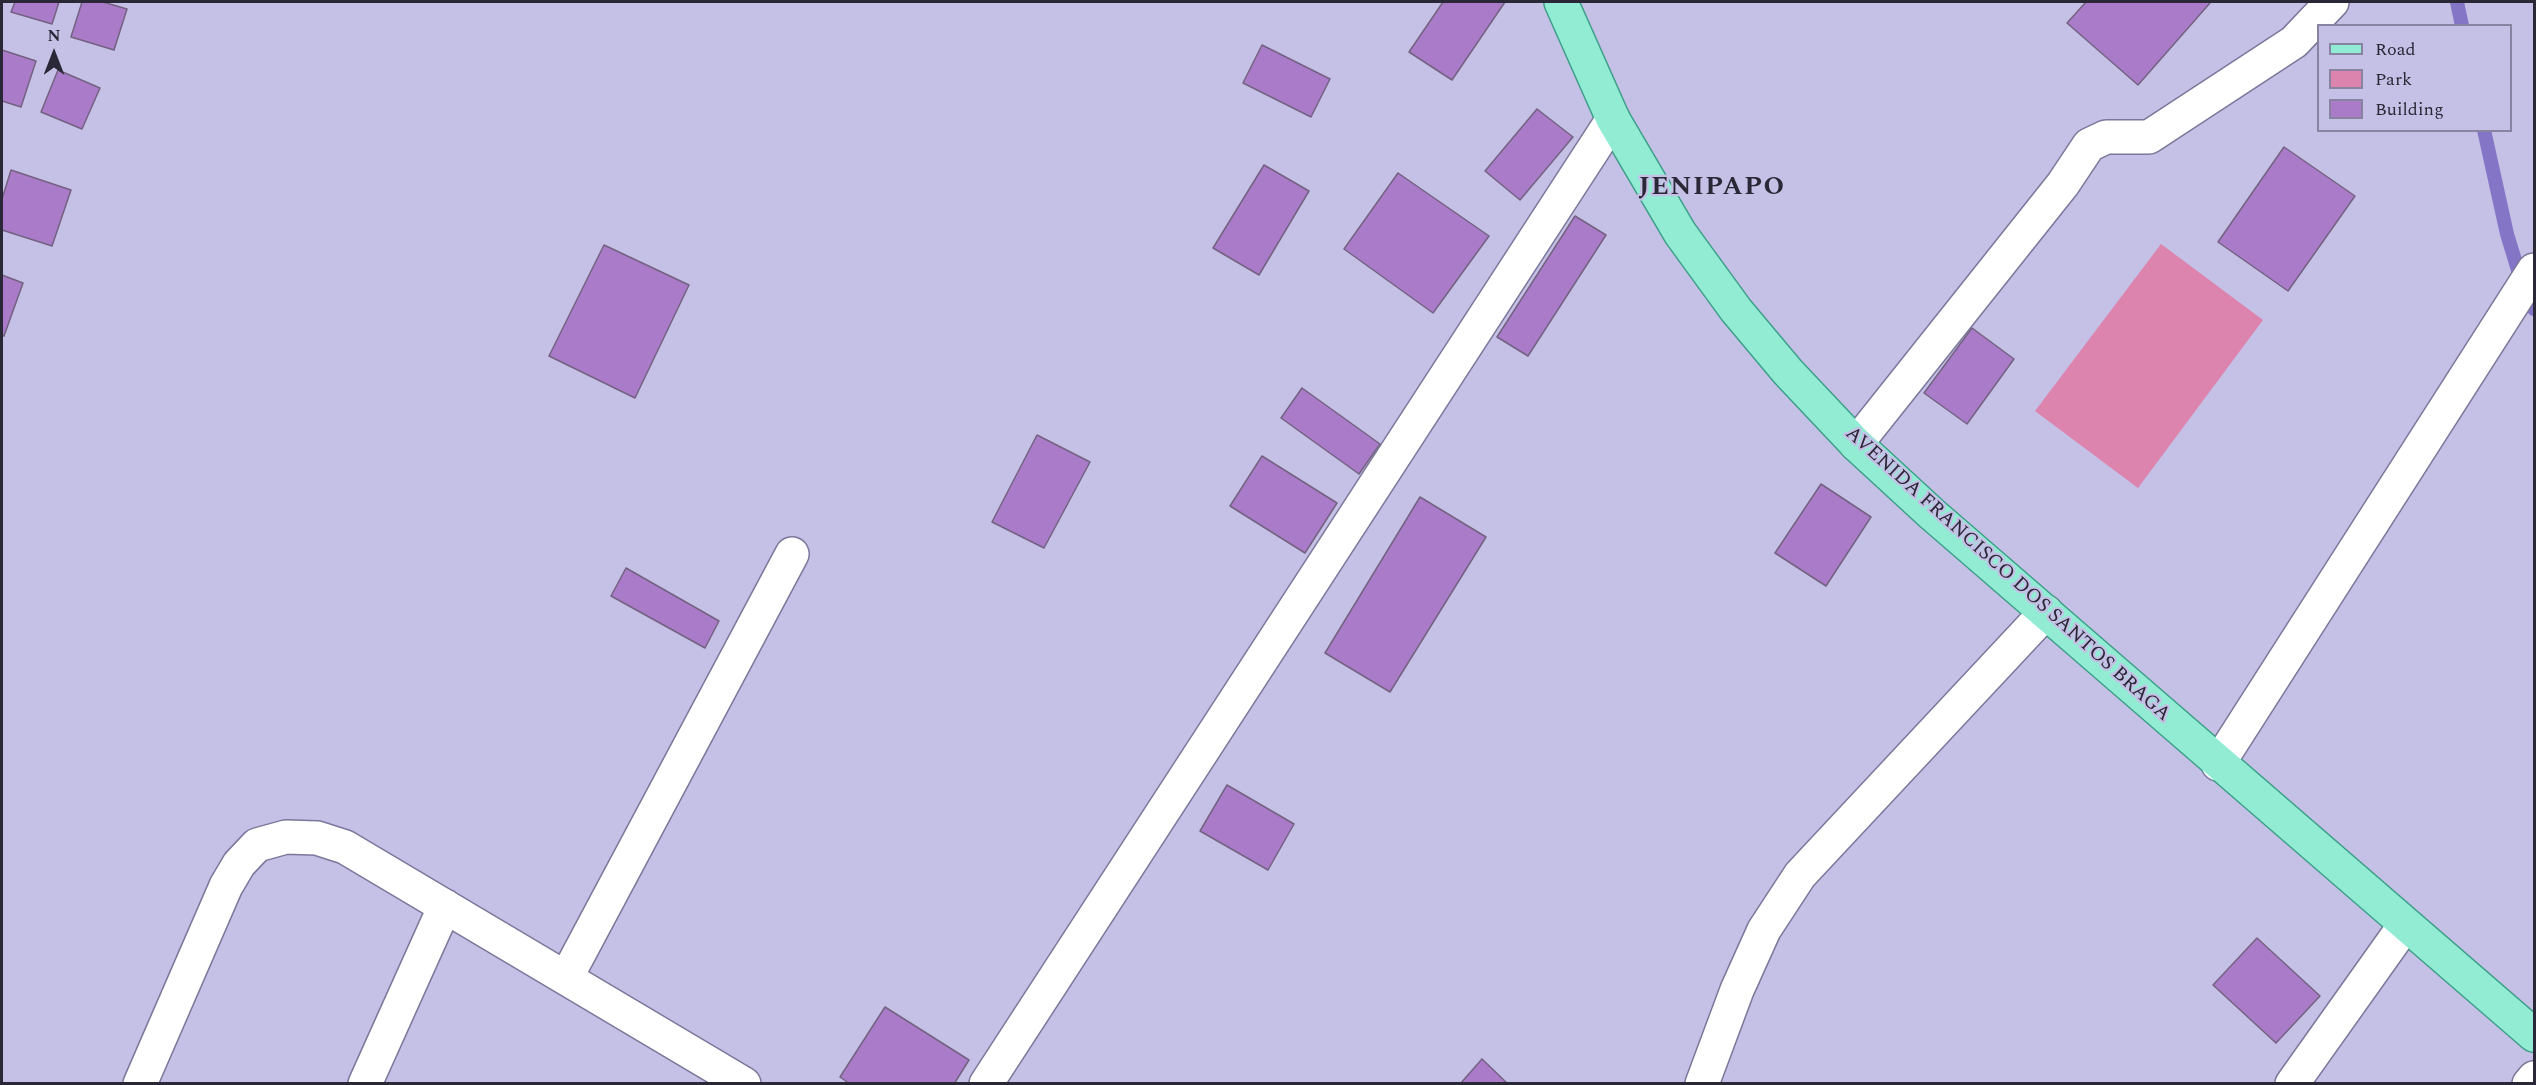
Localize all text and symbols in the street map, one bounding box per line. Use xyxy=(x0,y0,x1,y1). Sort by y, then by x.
north arrow xyxy=(24,24,84,84)
text: N xyxy=(47,24,61,48)
legend xyxy=(2317,24,2512,132)
text: Road xyxy=(2375,36,2416,63)
text: Park xyxy=(2375,66,2412,93)
text: Building xyxy=(2375,96,2444,123)
district label: JENIPAPO xyxy=(1639,173,1785,205)
street label: AVENIDA FRANCISCO DOS SANTOS BRAGA xyxy=(1839,422,2175,728)

